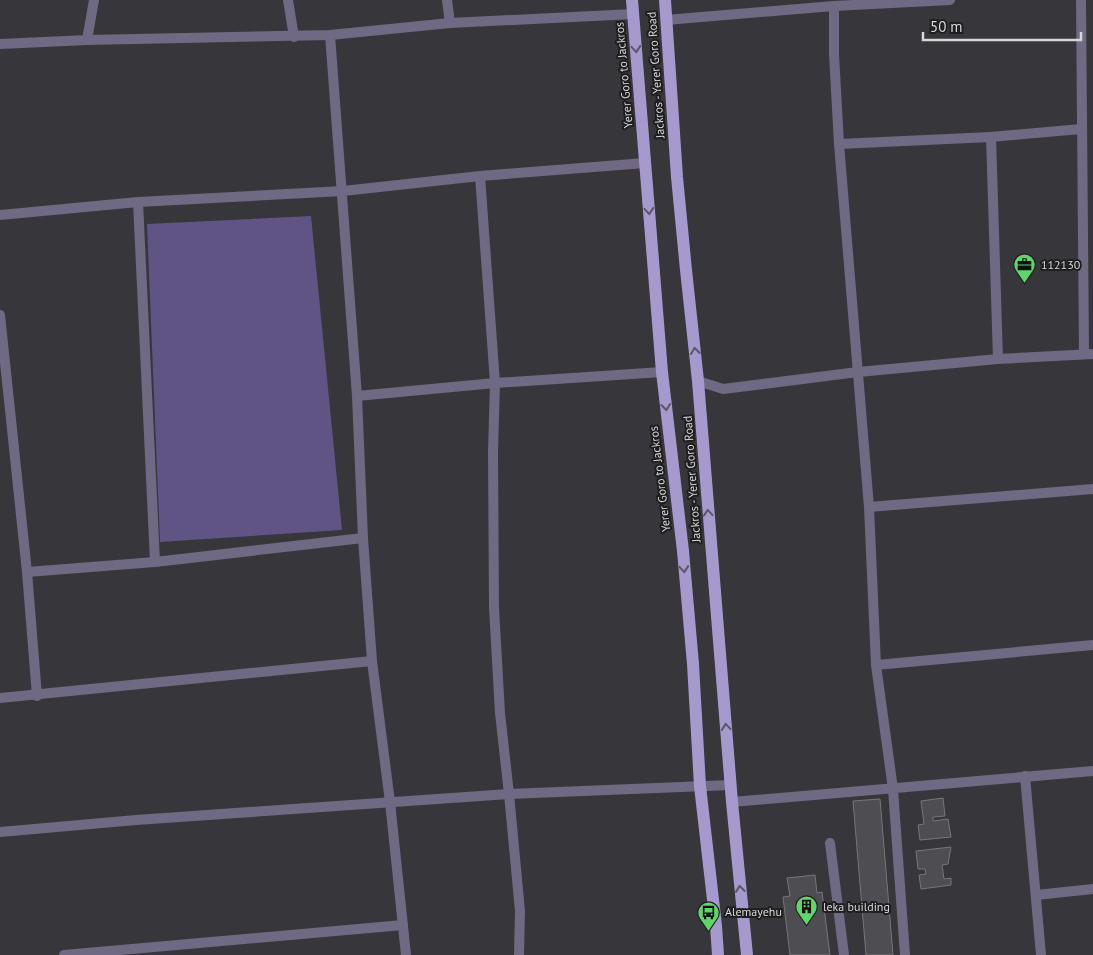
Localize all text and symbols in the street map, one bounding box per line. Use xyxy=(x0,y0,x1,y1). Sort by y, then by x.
scale bar xyxy=(923,10,1080,42)
street label: Jackros - Yerer Goro Road xyxy=(644,11,667,140)
text: 50 m xyxy=(930,17,963,36)
street label: Yerer Goro to Jackros xyxy=(611,21,636,129)
one-way arrow xyxy=(630,45,641,53)
one-way arrow xyxy=(643,207,654,215)
office icon: 112130 xyxy=(1013,253,1037,284)
place label: 112130 xyxy=(1041,257,1081,272)
one-way arrow xyxy=(690,347,701,355)
one-way arrow xyxy=(660,404,671,412)
street label: Jackros - Yerer Goro Road xyxy=(680,415,703,544)
street label: Yerer Goro to Jackros xyxy=(646,425,673,533)
one-way arrow xyxy=(703,509,714,517)
one-way arrow xyxy=(679,565,690,573)
one-way arrow xyxy=(720,723,731,731)
one-way arrow xyxy=(735,885,746,893)
building icon: leka building xyxy=(795,895,819,926)
place label: leka building xyxy=(823,899,890,914)
bus stop icon: Alemayehu xyxy=(697,900,721,931)
place label: Alemayehu xyxy=(725,904,782,919)

